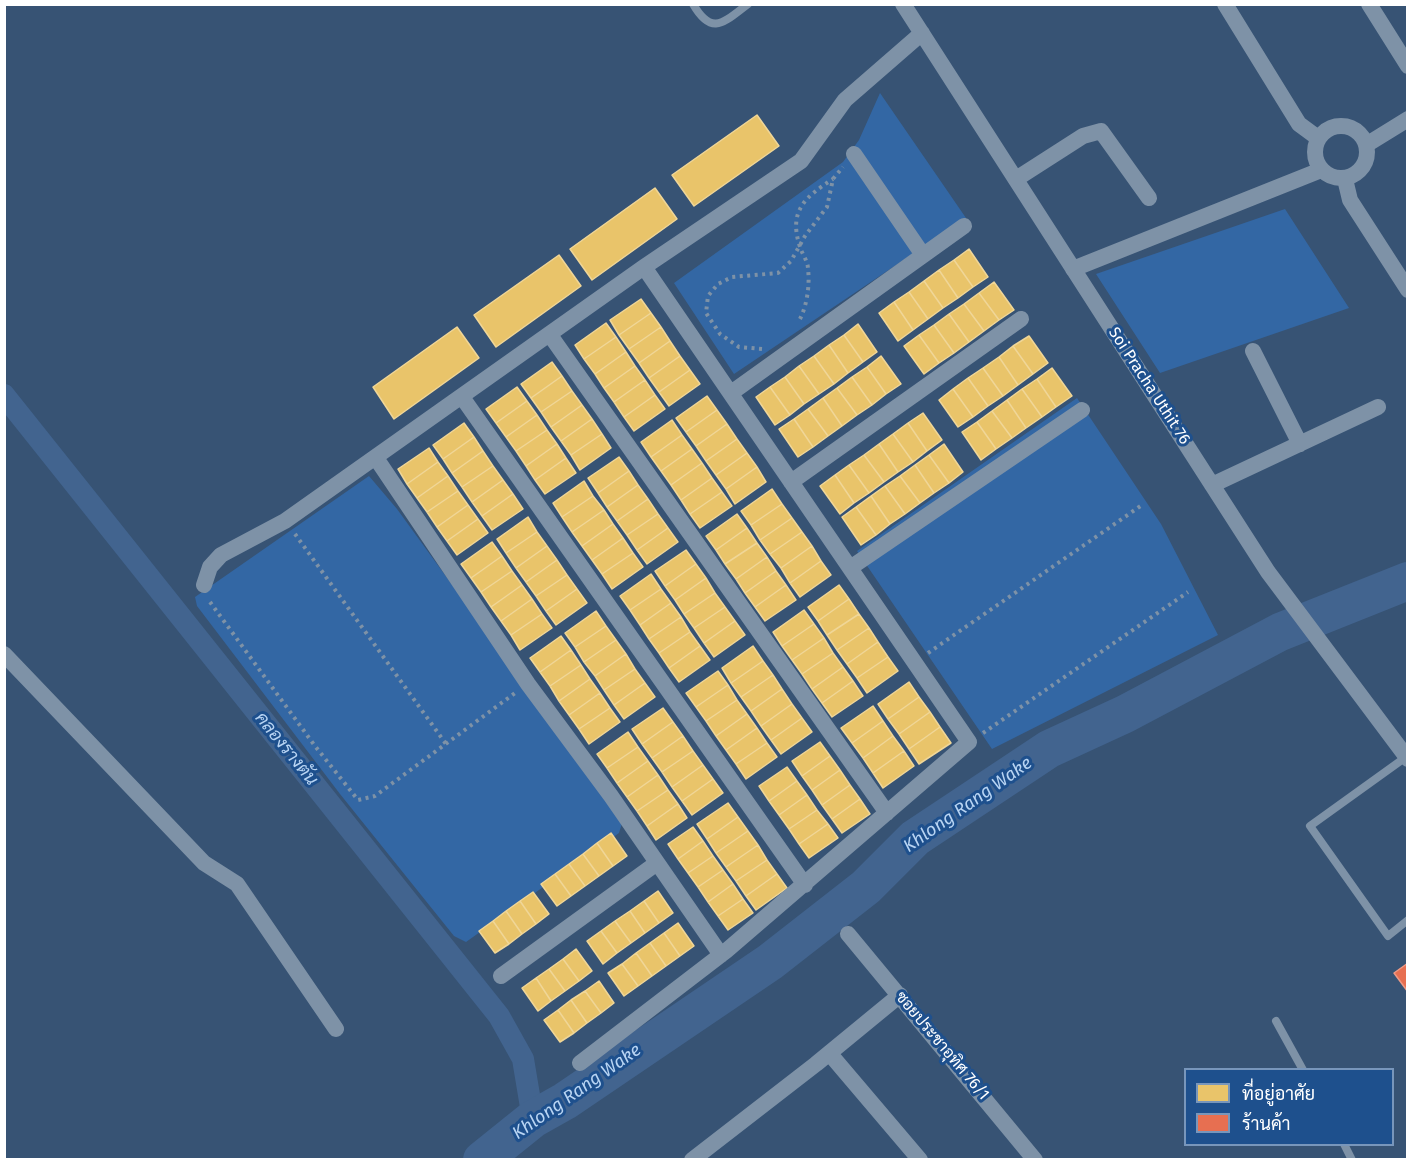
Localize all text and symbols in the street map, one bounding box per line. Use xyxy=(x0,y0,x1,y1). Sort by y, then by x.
street label: Soi Pracha Uthit 76 xyxy=(1104,324,1194,448)
water label: คลองรางตัน xyxy=(250,708,322,790)
water label: Khlong Rang Wake xyxy=(899,752,1037,858)
street label: ซอยประชาอุทิศ 76/1 xyxy=(891,988,993,1104)
water label: Khlong Rang Wake xyxy=(508,1039,646,1145)
legend xyxy=(1184,1068,1394,1146)
text: ที่อยู่อาศัย xyxy=(1242,1083,1315,1105)
text: ร้านค้า xyxy=(1242,1113,1291,1135)

